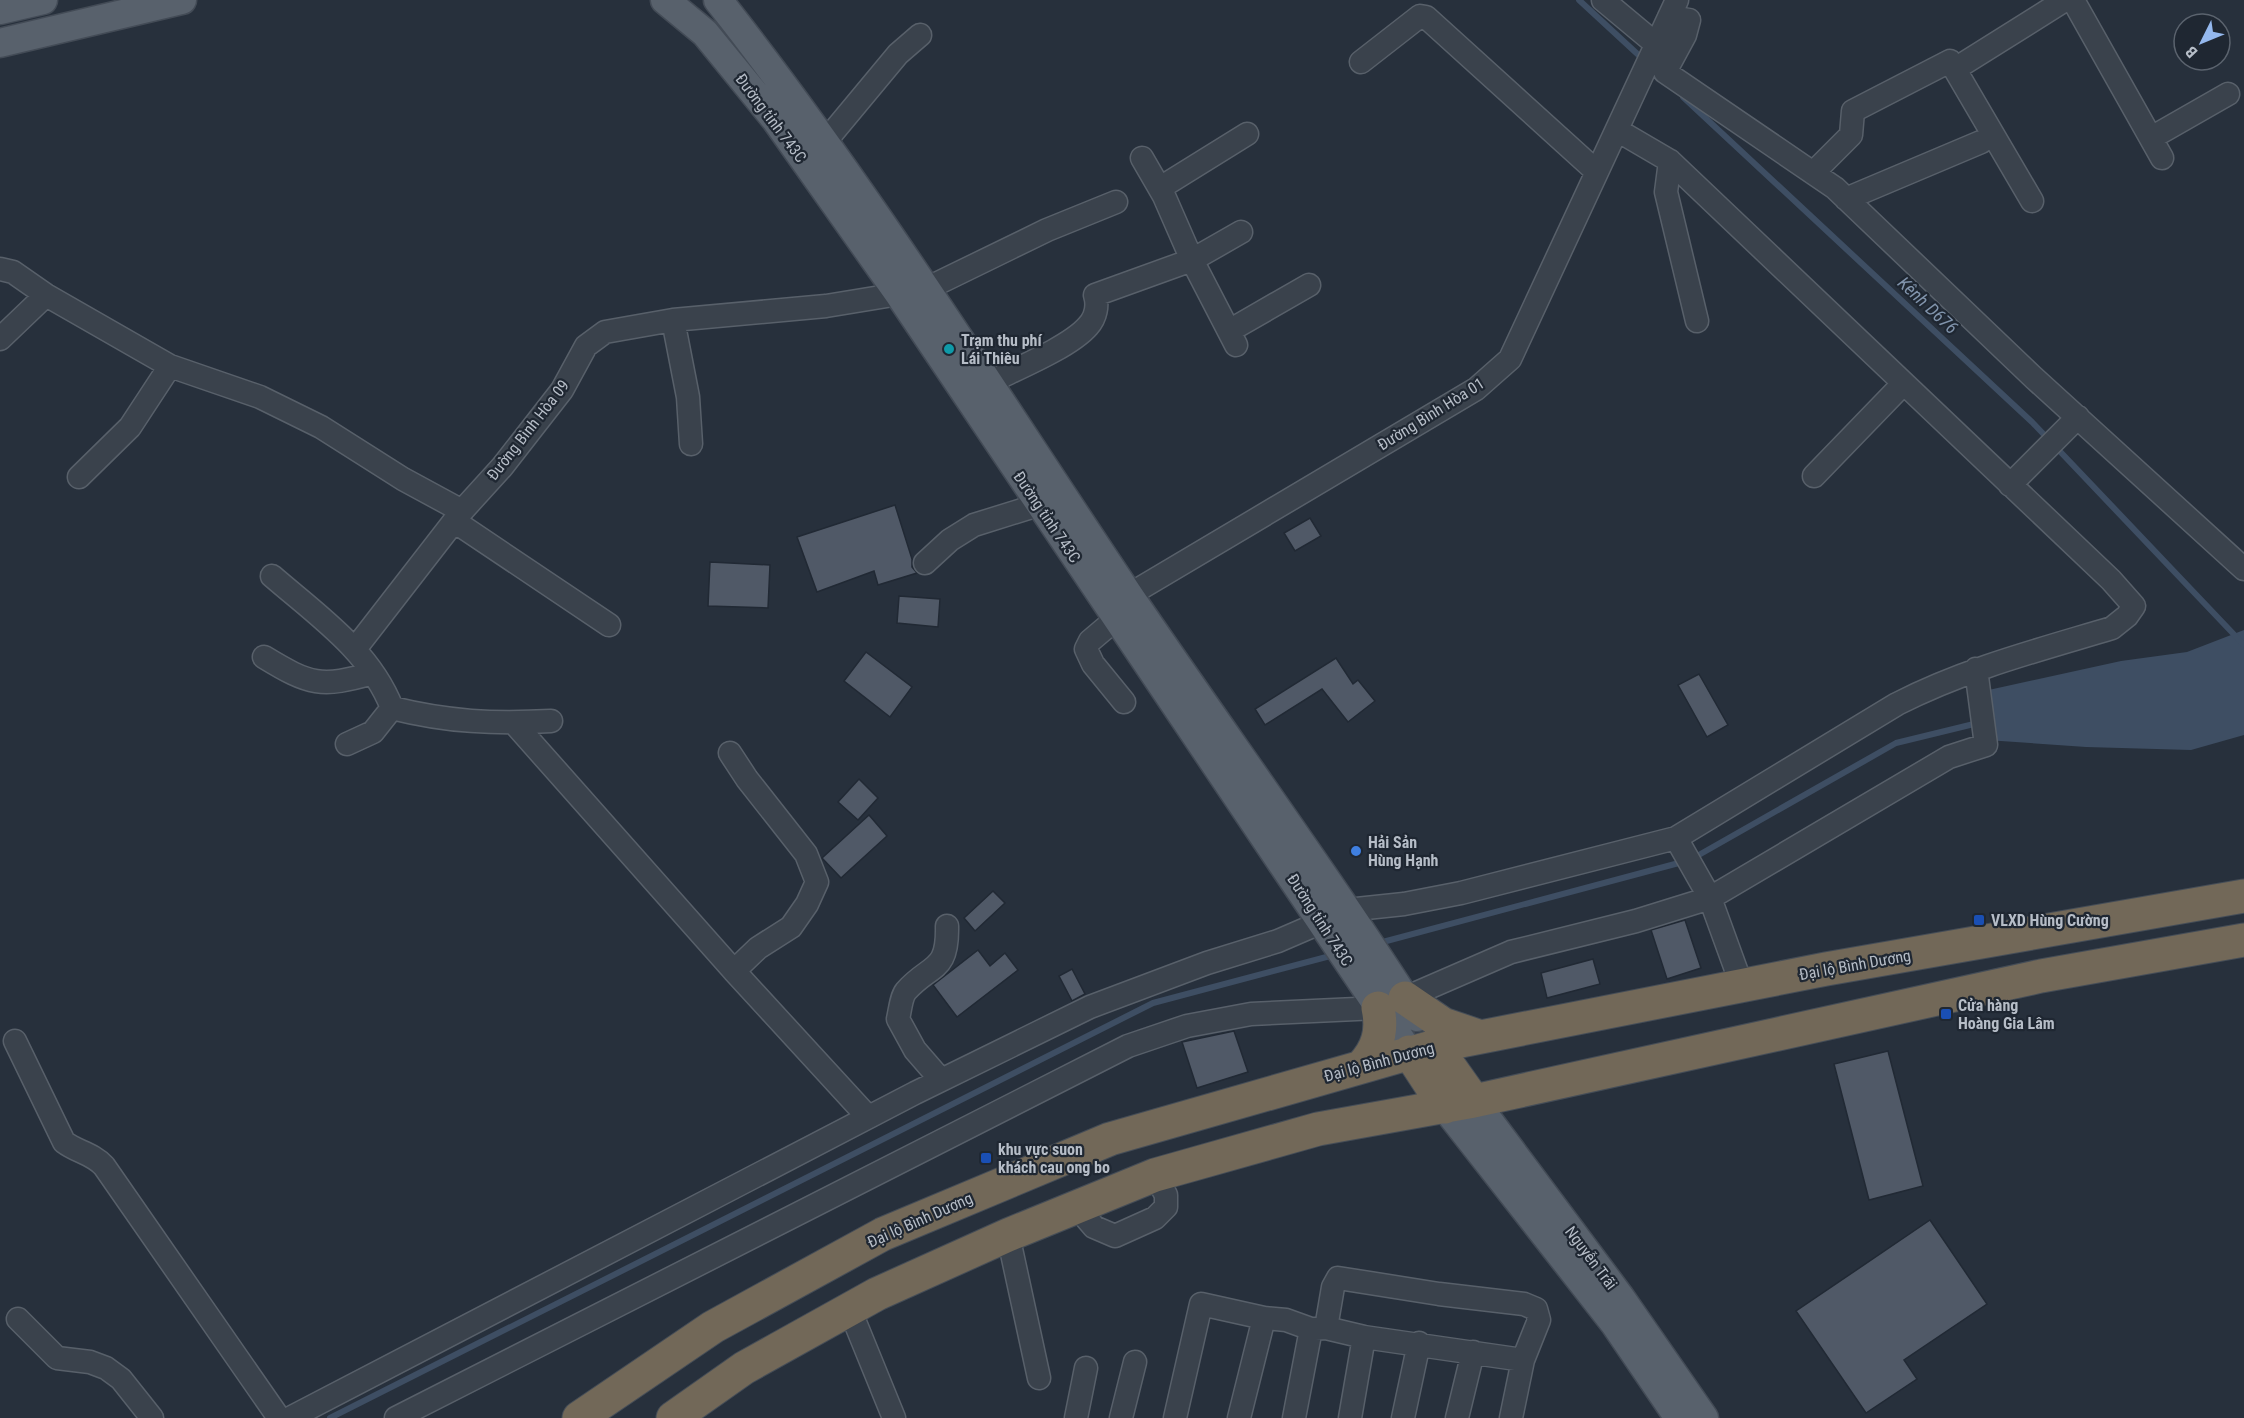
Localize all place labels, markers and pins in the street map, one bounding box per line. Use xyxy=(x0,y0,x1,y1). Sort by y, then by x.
place label: Trạm thu phí Lái Thiêu xyxy=(961,331,1043,368)
marker: Trạm thu phí Lái Thiêu xyxy=(942,342,956,356)
place label: Hải Sản Hùng Hạnh xyxy=(1368,833,1439,870)
marker: Hải Sản Hùng Hạnh xyxy=(1349,844,1363,858)
place label: VLXD Hùng Cường xyxy=(1991,911,2109,930)
marker: VLXD Hùng Cường xyxy=(1972,913,1986,927)
place label: Cửa hàng Hoàng Gia Lâm xyxy=(1958,996,2055,1033)
marker: Cửa hàng Hoàng Gia Lâm xyxy=(1939,1007,1953,1021)
place label: khu vực suon khách cau ong bo xyxy=(998,1140,1110,1177)
marker: khu vực suon khách cau ong bo xyxy=(979,1151,993,1165)

